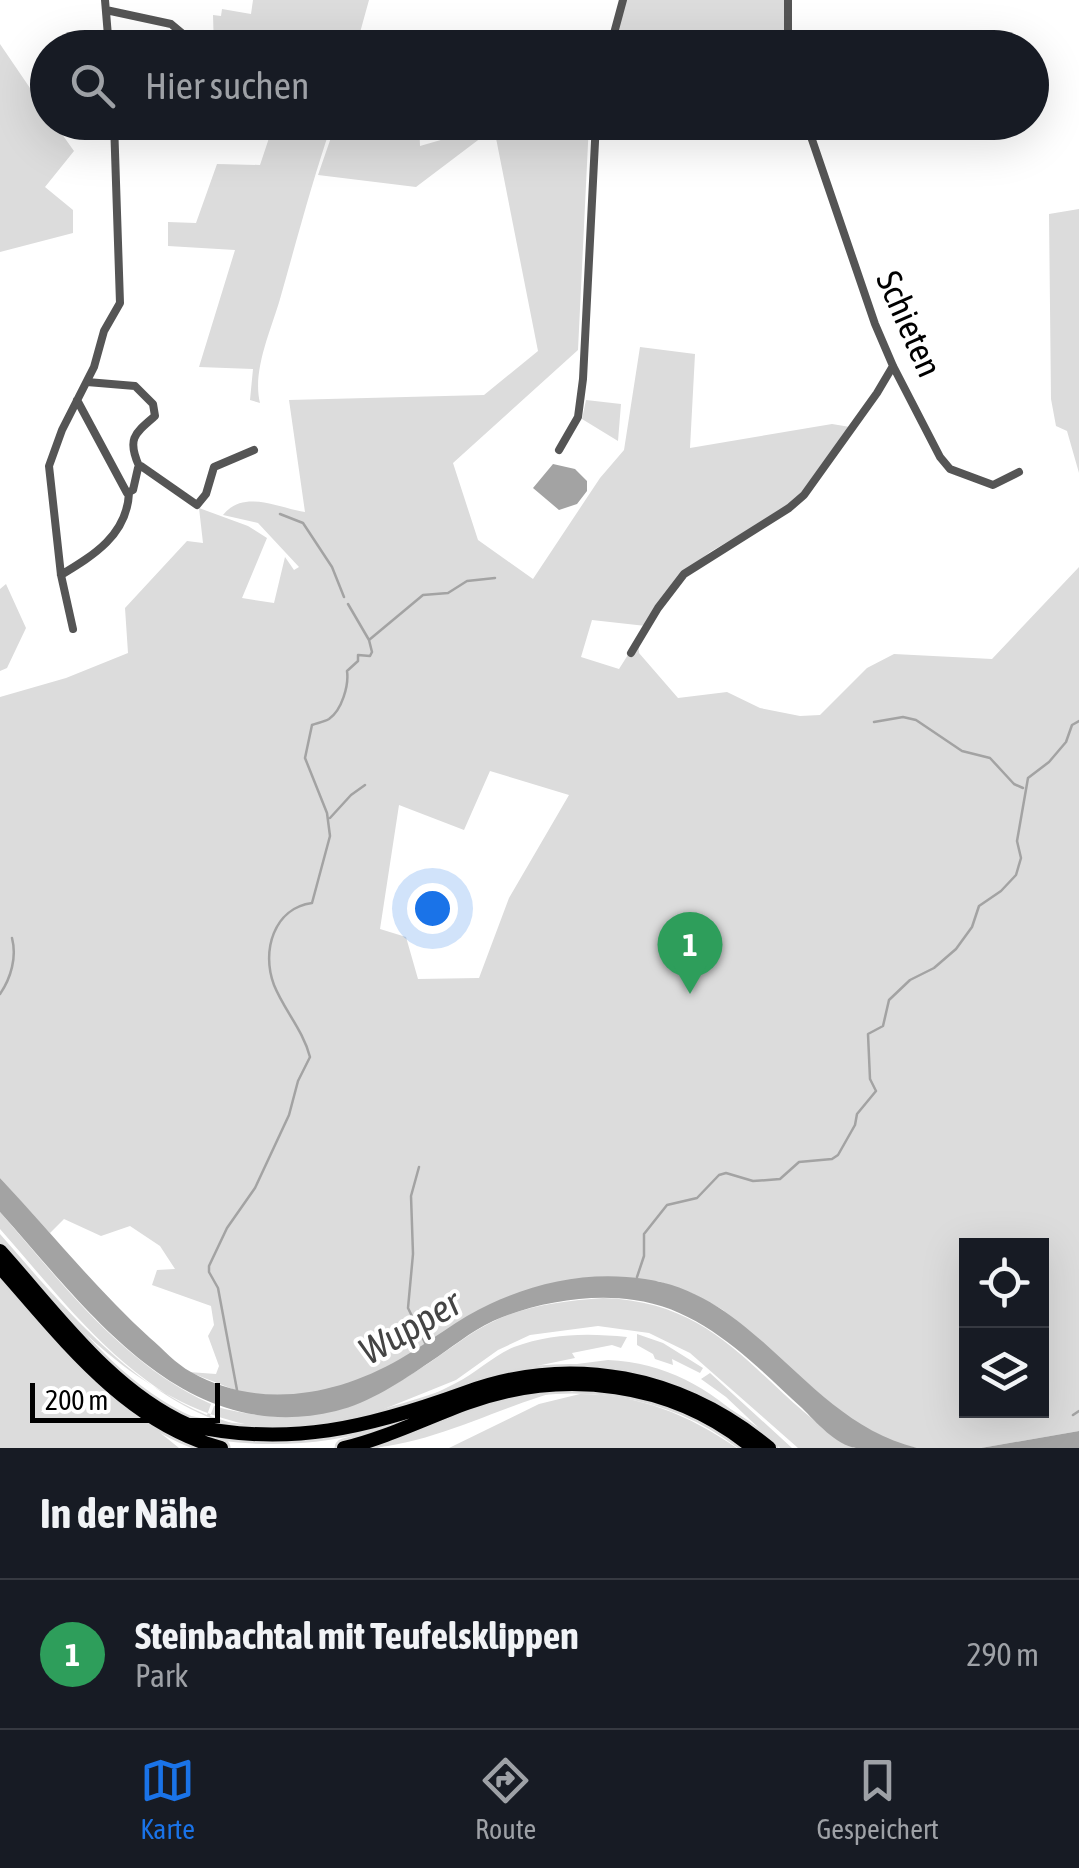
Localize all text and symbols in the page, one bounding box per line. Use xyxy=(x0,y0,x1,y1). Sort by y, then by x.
search box xyxy=(30,30,1049,140)
icon: search xyxy=(65,58,120,113)
text: Hier suchen xyxy=(145,64,309,107)
street label: Schieten xyxy=(869,265,951,383)
your location xyxy=(407,883,458,934)
pin: 1 xyxy=(658,912,722,994)
map controls xyxy=(959,1238,1049,1418)
button: locate xyxy=(959,1238,1049,1328)
water label: Wupper xyxy=(351,1280,470,1373)
button: layers xyxy=(959,1328,1049,1418)
scale bar xyxy=(30,1378,220,1422)
text: 200 m xyxy=(45,1384,108,1416)
text: In der Nähe xyxy=(40,1489,218,1537)
text: Steinbachtal mit Teufelsklippen xyxy=(135,1614,579,1657)
text: 1 xyxy=(65,1636,80,1673)
text: 290 m xyxy=(966,1636,1039,1673)
text: Park xyxy=(135,1657,188,1694)
tab: Karte xyxy=(140,1753,195,1845)
tab: Route xyxy=(475,1753,536,1845)
tab: Gespeichert xyxy=(816,1753,939,1845)

